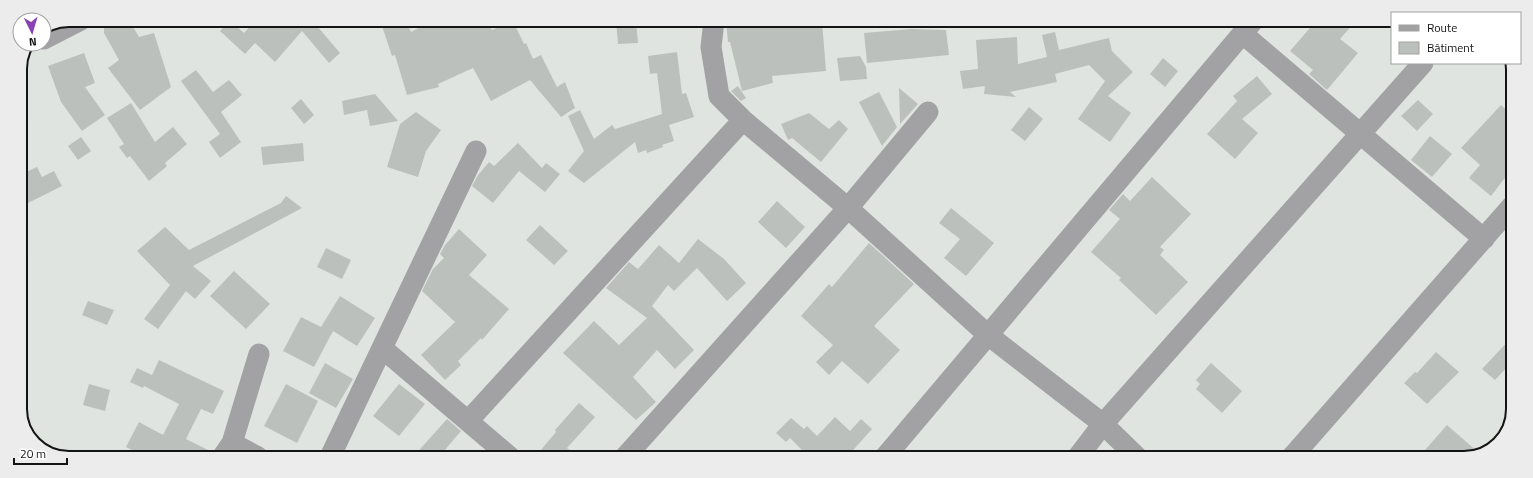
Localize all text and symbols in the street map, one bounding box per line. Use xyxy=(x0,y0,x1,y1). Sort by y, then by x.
north arrow xyxy=(12,12,52,52)
legend xyxy=(1391,12,1521,64)
text: Route xyxy=(1427,18,1457,37)
text: N xyxy=(28,34,37,50)
text: Bâtiment xyxy=(1427,38,1475,57)
scale bar xyxy=(14,440,67,466)
text: 20 m xyxy=(20,444,46,463)

